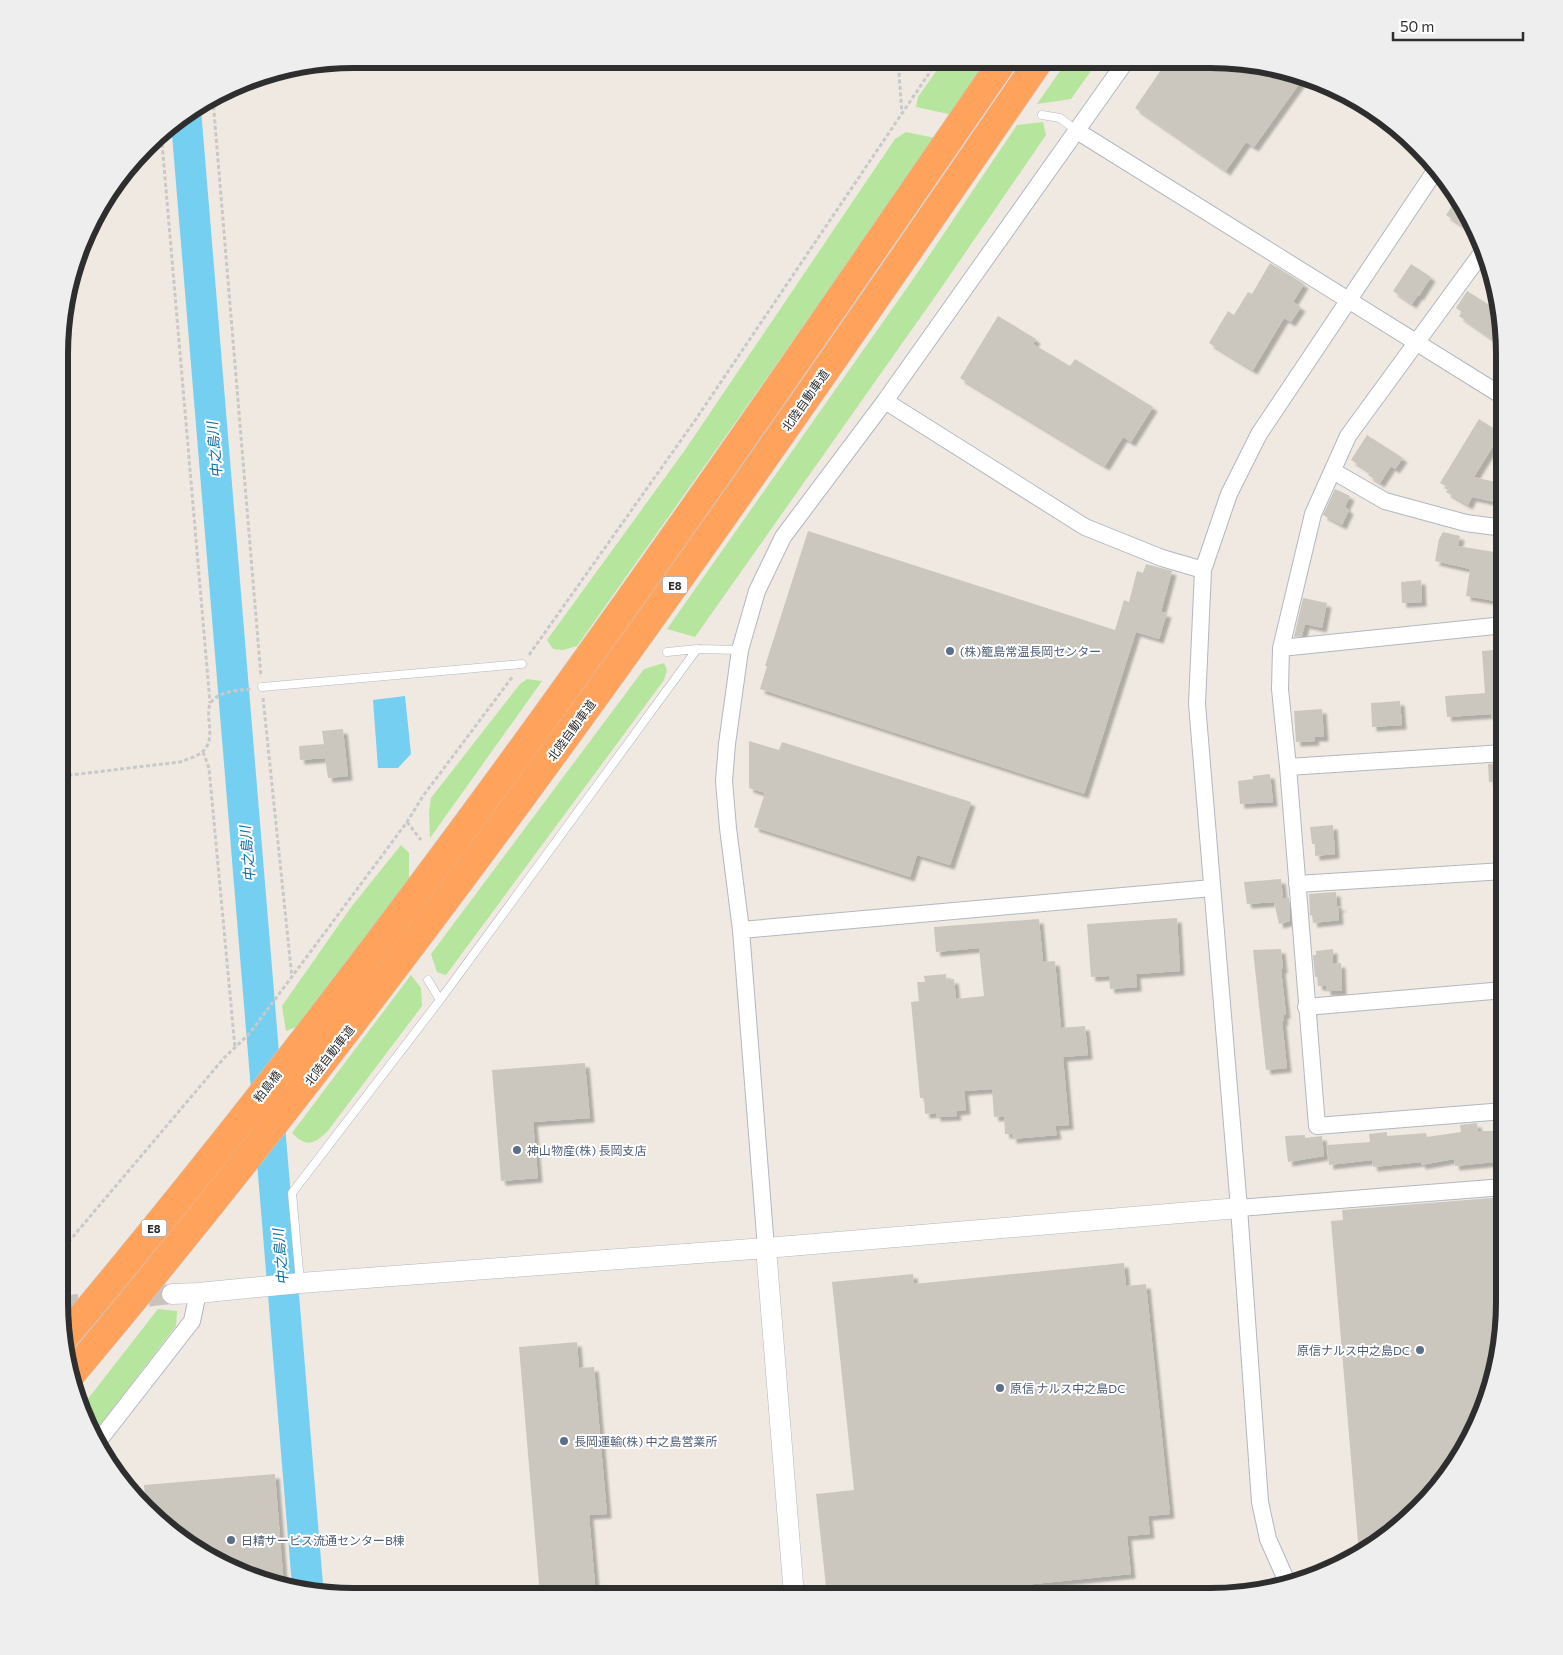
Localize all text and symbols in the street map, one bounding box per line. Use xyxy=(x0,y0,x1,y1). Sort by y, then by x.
scale bar xyxy=(1393,10,1523,42)
text: 50 m xyxy=(1400,17,1434,35)
street label: 北陸自動車道 xyxy=(779,366,831,434)
water label: 中之島川 xyxy=(203,419,225,479)
road number: E8 xyxy=(662,576,688,594)
place label: (株)籠島常温長岡センター xyxy=(960,644,1101,658)
marker: (株)籠島常温長岡センター xyxy=(944,645,956,657)
street label: 北陸自動車道 xyxy=(544,697,598,763)
water label: 中之島川 xyxy=(236,823,258,883)
street label: 北陸自動車道 xyxy=(301,1022,357,1088)
street label: 粕島橋 xyxy=(250,1068,284,1104)
place label: 神山物産(株) 長岡支店 xyxy=(527,1143,647,1157)
marker: 神山物産(株) 長岡支店 xyxy=(511,1144,523,1156)
road number: E8 xyxy=(142,1220,166,1236)
water label: 中之島川 xyxy=(269,1226,291,1286)
place label: 原信ナルス中之島DC xyxy=(1297,1343,1410,1357)
marker: 原信ナルス中之島DC xyxy=(1414,1344,1426,1356)
place label: 原信 ナルス中之島DC xyxy=(1010,1381,1125,1395)
marker: 原信 ナルス中之島DC xyxy=(994,1382,1006,1394)
place label: 長岡運輸(株) 中之島営業所 xyxy=(574,1434,718,1448)
marker: 長岡運輸(株) 中之島営業所 xyxy=(558,1435,570,1447)
place label: 日精サービス流通センターB棟 xyxy=(241,1533,405,1547)
marker: 日精サービス流通センターB棟 xyxy=(225,1534,237,1546)

